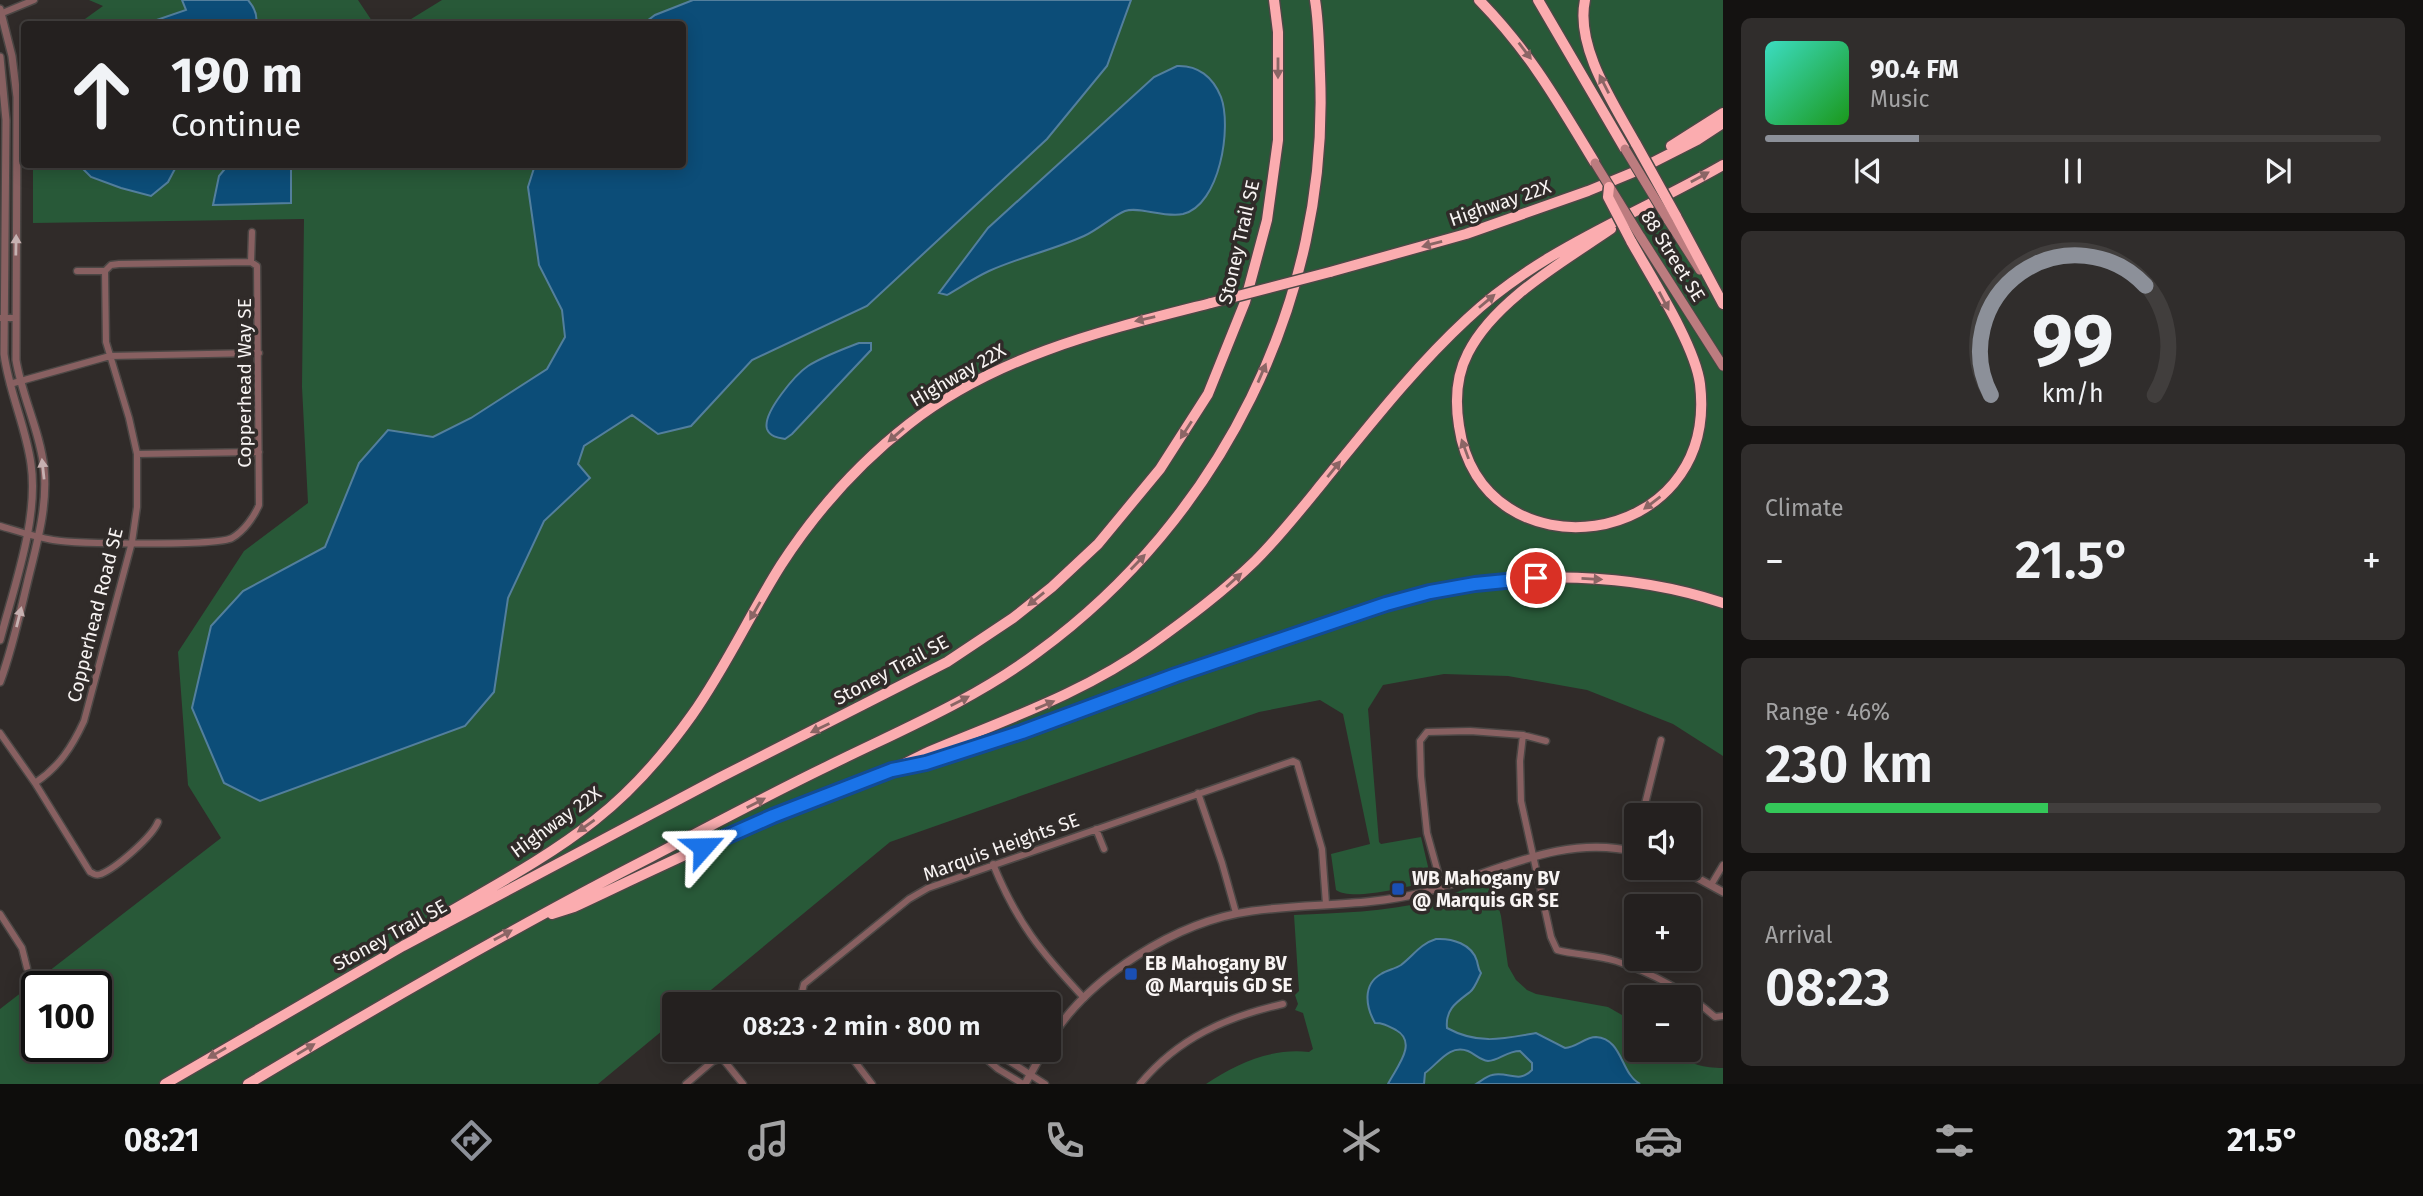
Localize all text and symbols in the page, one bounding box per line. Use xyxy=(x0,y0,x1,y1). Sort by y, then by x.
one-way arrow xyxy=(1517,42,1531,60)
text: 190 m xyxy=(171,46,303,105)
icon: ahead xyxy=(56,49,147,140)
text: 90.4 FM xyxy=(1870,54,1959,85)
one-way arrow xyxy=(1272,57,1284,79)
one-way arrow xyxy=(1598,74,1609,94)
text: Music xyxy=(1870,85,1930,113)
text: Continue xyxy=(171,106,301,144)
icon: previous xyxy=(1849,152,1887,190)
icon: pause xyxy=(2054,152,2092,190)
icon: next xyxy=(2259,152,2297,190)
one-way arrow xyxy=(1691,171,1710,183)
street label: Highway 22X xyxy=(1446,175,1555,231)
street label: Stoney Trail SE xyxy=(1214,178,1264,306)
street label: 88 Street SE xyxy=(1636,206,1710,306)
one-way arrow xyxy=(10,234,22,256)
one-way arrow xyxy=(1421,239,1442,249)
one-way arrow xyxy=(1657,291,1669,311)
one-way arrow xyxy=(1479,294,1496,309)
text: 99 xyxy=(2032,297,2114,384)
street label: Copperhead Way SE xyxy=(233,298,256,468)
one-way arrow xyxy=(1134,314,1156,325)
street label: Highway 22X xyxy=(906,338,1010,412)
one-way arrow xyxy=(1256,363,1268,383)
text: km/h xyxy=(2042,379,2104,409)
one-way arrow xyxy=(1179,420,1192,439)
one-way arrow xyxy=(888,427,905,442)
one-way arrow xyxy=(1459,438,1470,459)
one-way arrow xyxy=(37,458,48,480)
one-way arrow xyxy=(1326,460,1341,477)
text: Climate xyxy=(1765,494,1844,522)
one-way arrow xyxy=(1642,496,1661,510)
street label: Copperhead Road SE xyxy=(62,525,128,705)
text: 21.5° xyxy=(2015,529,2131,592)
text: − xyxy=(1765,538,1784,584)
text: + xyxy=(2362,538,2381,584)
pin xyxy=(1506,548,1566,608)
one-way arrow xyxy=(1129,555,1146,571)
icon: arrive xyxy=(1517,559,1555,597)
one-way arrow xyxy=(1225,572,1242,588)
one-way arrow xyxy=(1581,574,1603,585)
one-way arrow xyxy=(1028,592,1046,607)
one-way arrow xyxy=(749,601,761,620)
one-way arrow xyxy=(14,606,25,628)
street label: Stoney Trail SE xyxy=(830,630,952,710)
one-way arrow xyxy=(950,696,970,708)
text: Range · 46% xyxy=(1765,698,1890,726)
one-way arrow xyxy=(1035,699,1055,711)
one-way arrow xyxy=(810,722,830,733)
text: 230 km xyxy=(1765,733,1933,796)
street label: Highway 22X xyxy=(506,781,606,863)
one-way arrow xyxy=(746,797,766,808)
map controls xyxy=(1624,803,1701,1062)
button: sound xyxy=(1624,803,1701,880)
street label: Marquis Heights SE xyxy=(920,808,1082,886)
position arrow xyxy=(666,810,740,884)
one-way arrow xyxy=(577,819,595,833)
place label: WB Mahogany BV @ Marquis GR SE xyxy=(1412,867,1561,912)
marker: WB Mahogany BV @ Marquis GR SE xyxy=(1390,881,1406,897)
street label: Stoney Trail SE xyxy=(329,894,451,976)
button: + xyxy=(1624,894,1701,971)
text: Arrival xyxy=(1765,921,1832,949)
one-way arrow xyxy=(494,929,513,941)
place label: EB Mahogany BV @ Marquis GD SE xyxy=(1145,952,1293,997)
text: 08:23 xyxy=(1765,956,1891,1019)
marker: EB Mahogany BV @ Marquis GD SE xyxy=(1123,966,1139,982)
speed limit sign: 100 xyxy=(21,971,112,1062)
button: − xyxy=(1624,985,1701,1062)
text: 08:23 · 2 min · 800 m xyxy=(742,1011,981,1042)
one-way arrow xyxy=(297,1043,316,1055)
one-way arrow xyxy=(207,1047,226,1059)
icon: directions xyxy=(447,1116,496,1165)
icon: music xyxy=(744,1116,793,1165)
icon: phone xyxy=(1040,1116,1089,1165)
icon: climate xyxy=(1337,1116,1386,1165)
icon: car xyxy=(1634,1116,1683,1165)
icon: filters xyxy=(1930,1116,1979,1165)
text: 08:21 xyxy=(124,1121,200,1159)
text: 21.5° xyxy=(2227,1121,2299,1159)

